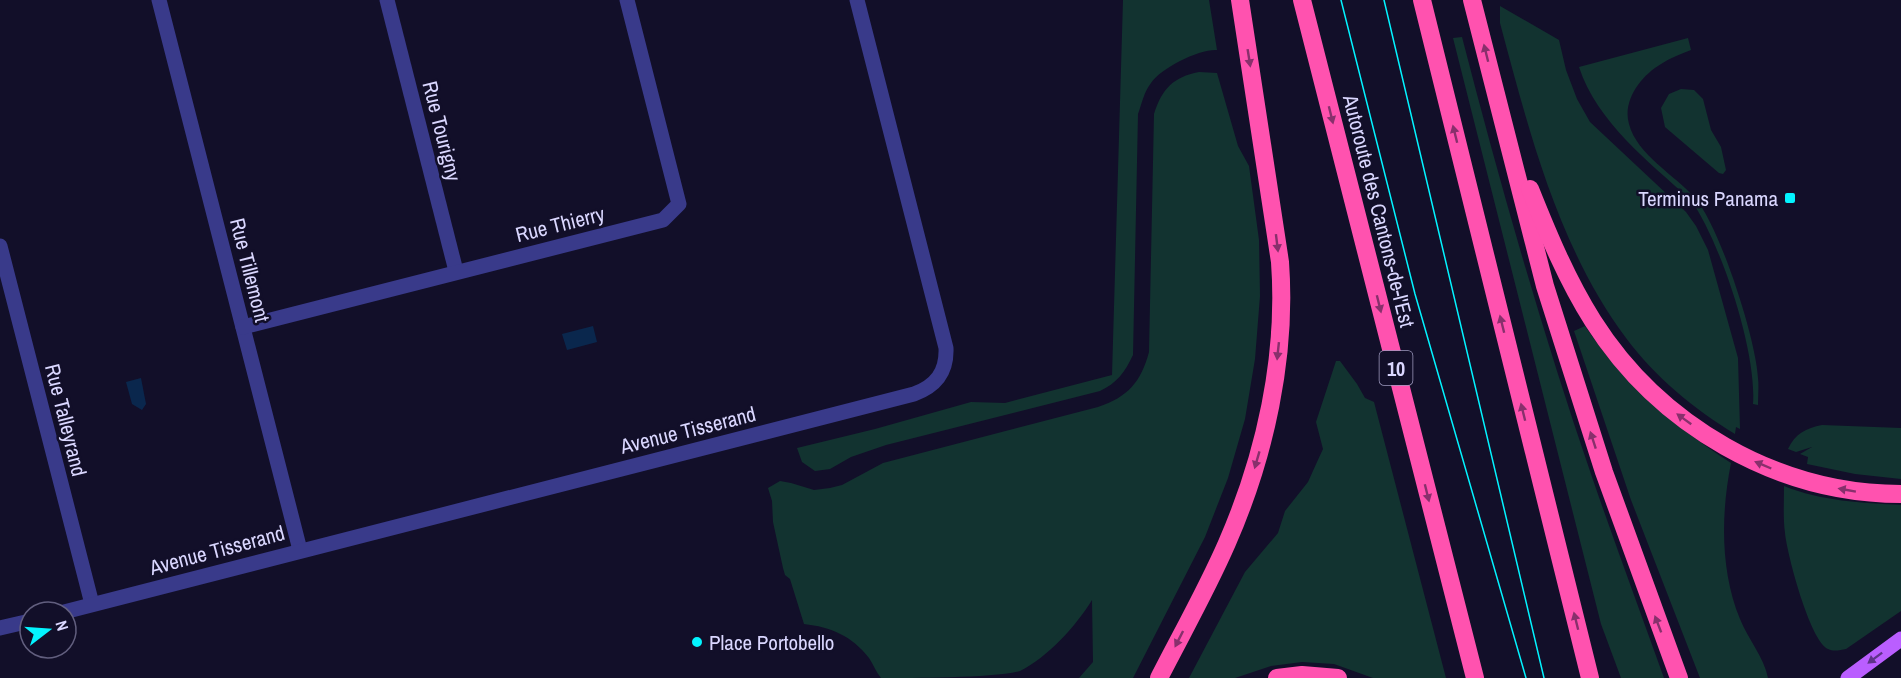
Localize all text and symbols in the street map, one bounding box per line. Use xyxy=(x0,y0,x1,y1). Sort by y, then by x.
one-way arrow xyxy=(1480,44,1490,62)
one-way arrow xyxy=(1244,48,1253,67)
street label: Rue Tourigny xyxy=(416,78,469,184)
street label: Autoroute des Cantons-de-l'Est xyxy=(1336,91,1422,331)
one-way arrow xyxy=(1327,105,1337,124)
one-way arrow xyxy=(1449,125,1459,143)
place label: Terminus Panama xyxy=(1638,184,1778,213)
marker: Terminus Panama xyxy=(1783,191,1797,205)
street label: Rue Thierry xyxy=(513,199,608,249)
street label: Rue Tillemont xyxy=(223,215,277,325)
one-way arrow xyxy=(1273,234,1282,253)
one-way arrow xyxy=(1375,294,1385,313)
one-way arrow xyxy=(1496,314,1506,333)
one-way arrow xyxy=(1273,342,1283,361)
road number: 10 xyxy=(1380,351,1412,385)
street label: Rue Talleyrand xyxy=(38,361,94,479)
street label: Avenue Tisserand xyxy=(616,399,759,461)
one-way arrow xyxy=(1518,403,1528,421)
one-way arrow xyxy=(1677,413,1693,425)
one-way arrow xyxy=(1588,431,1598,449)
one-way arrow xyxy=(1251,451,1261,470)
one-way arrow xyxy=(1755,461,1772,470)
one-way arrow xyxy=(1423,483,1433,502)
one-way arrow xyxy=(1838,485,1857,494)
street label: Avenue Tisserand xyxy=(145,518,288,582)
north arrow xyxy=(18,600,78,660)
one-way arrow xyxy=(1570,612,1580,630)
one-way arrow xyxy=(1653,614,1663,632)
text: N xyxy=(50,618,74,633)
place label: Place Portobello xyxy=(709,628,834,657)
one-way arrow xyxy=(1174,630,1184,647)
marker: Place Portobello xyxy=(690,635,704,649)
one-way arrow xyxy=(1867,652,1882,664)

